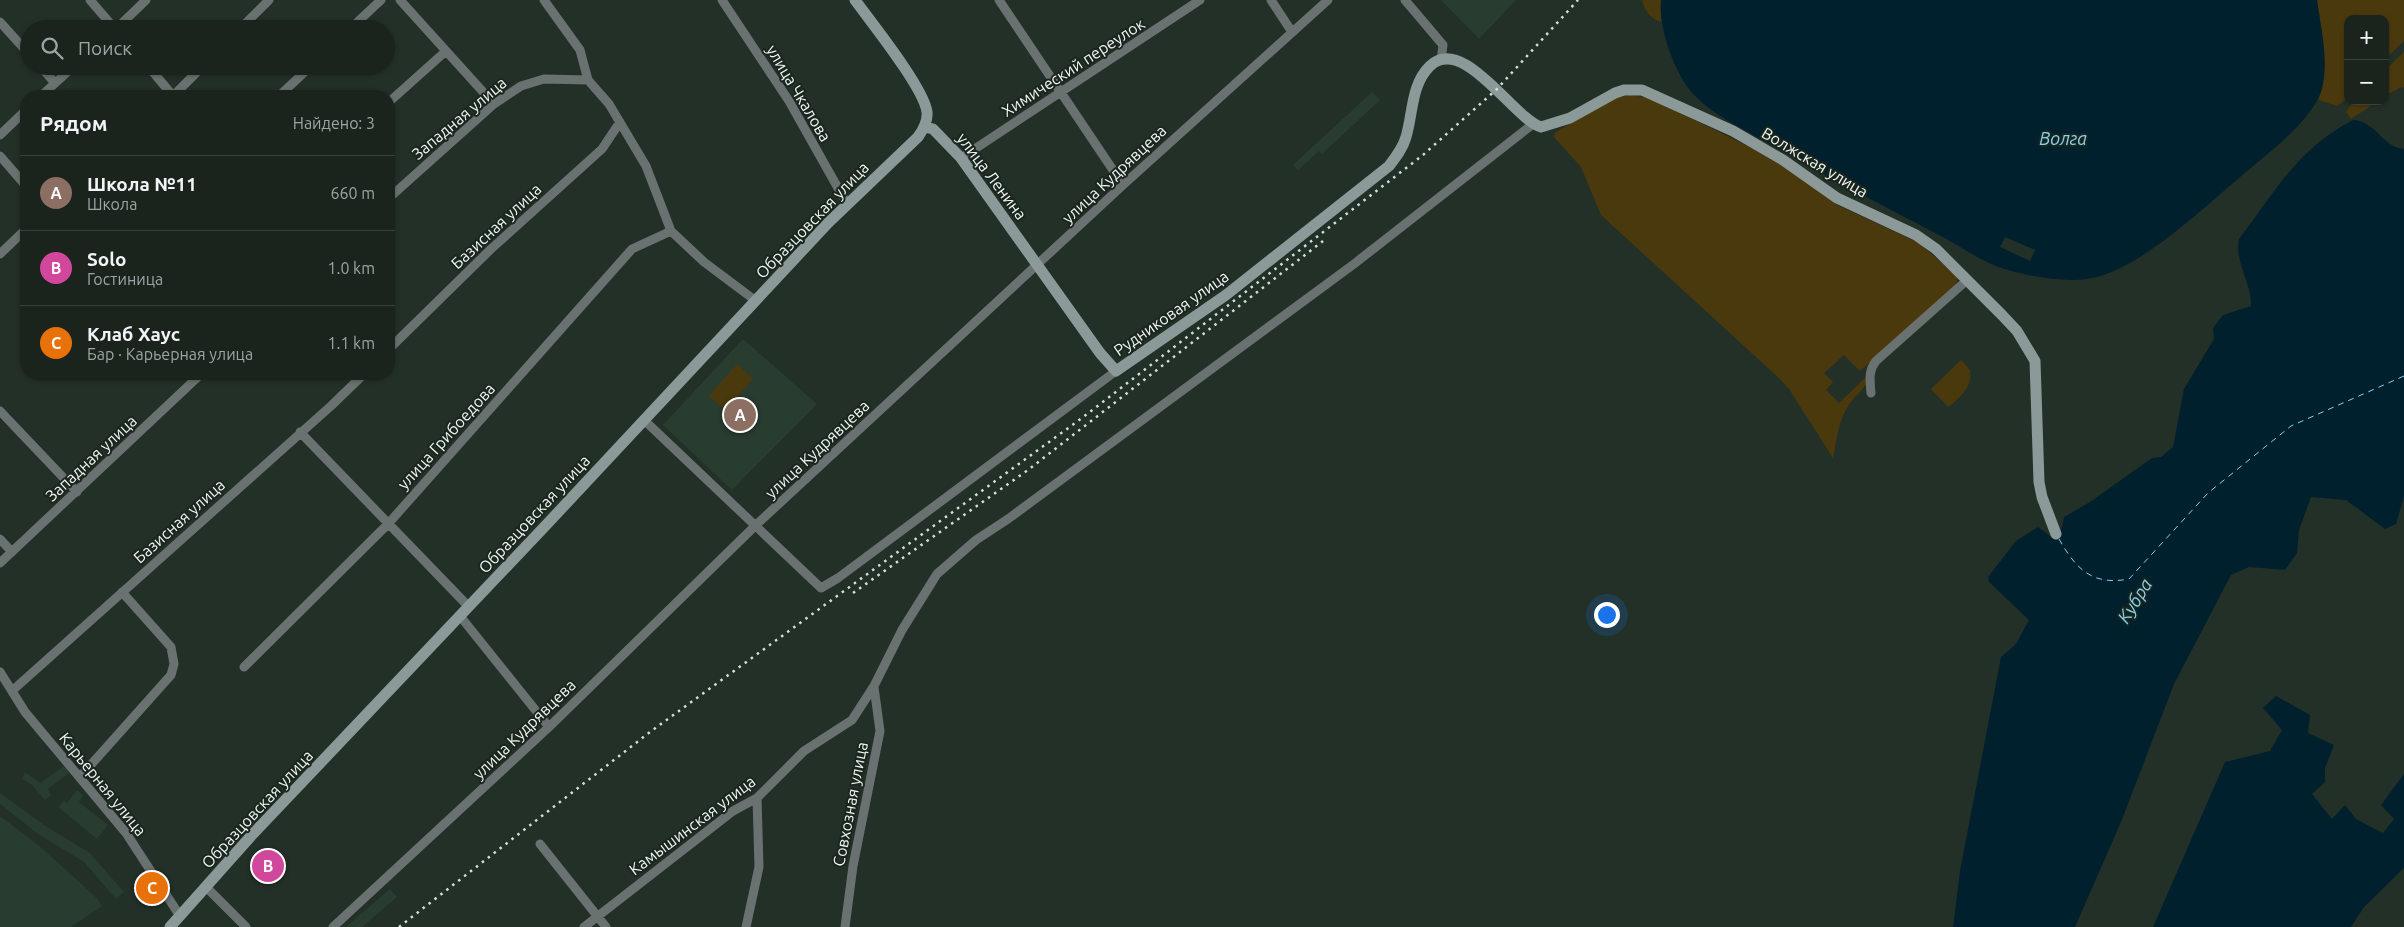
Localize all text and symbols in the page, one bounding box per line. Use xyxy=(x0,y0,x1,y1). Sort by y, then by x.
street label: Химический переулок xyxy=(998,14,1148,120)
map controls xyxy=(2344,15,2389,105)
button: + xyxy=(2344,15,2389,60)
search box xyxy=(20,20,395,75)
icon: search xyxy=(38,34,66,62)
text: Поиск xyxy=(78,37,132,59)
street label: улица Чкалова xyxy=(763,41,835,145)
button: − xyxy=(2344,60,2389,105)
street label: Западная улица xyxy=(408,73,510,163)
text: Рядом xyxy=(40,111,108,135)
text: Найдено: 3 xyxy=(293,114,375,132)
street label: улица Кудрявцева xyxy=(1058,121,1170,227)
street label: Волжская улица xyxy=(1759,123,1871,201)
water label: Волга xyxy=(2039,128,2087,148)
street label: улица Ленина xyxy=(954,129,1030,223)
street label: Образцовская улица xyxy=(752,158,872,282)
text: Школа №11 xyxy=(87,173,197,195)
street label: Базисная улица xyxy=(447,180,545,272)
text: A xyxy=(50,184,62,202)
text: 660 m xyxy=(330,184,375,202)
text: Школа xyxy=(87,195,137,213)
text: Solo xyxy=(87,248,126,270)
text: B xyxy=(51,259,61,277)
text: 1.0 km xyxy=(327,259,375,277)
street label: Рудниковая улица xyxy=(1110,267,1232,359)
text: Гостиница xyxy=(87,270,163,288)
text: Клаб Хаус xyxy=(87,323,180,345)
text: C xyxy=(51,334,61,352)
text: 1.1 km xyxy=(327,334,375,352)
text: Бар · Карьерная улица xyxy=(87,345,253,363)
street label: улица Грибоедова xyxy=(394,379,498,493)
pin: A xyxy=(724,396,756,434)
street label: улица Кудрявцева xyxy=(761,396,873,502)
street label: Западная улица xyxy=(42,411,140,505)
street label: Образцовская улица xyxy=(475,451,593,577)
street label: Базисная улица xyxy=(130,475,228,567)
water label: Кубра xyxy=(2113,574,2156,626)
your location xyxy=(1594,602,1620,628)
street label: улица Кудрявцева xyxy=(469,675,579,783)
street label: Карьерная улица xyxy=(56,729,150,839)
street label: Совхозная улица xyxy=(829,740,871,868)
street label: Образцовская улица xyxy=(198,746,316,872)
street label: Камышинская улица xyxy=(625,772,759,878)
pin: B xyxy=(252,847,284,885)
pin: C xyxy=(136,869,168,907)

